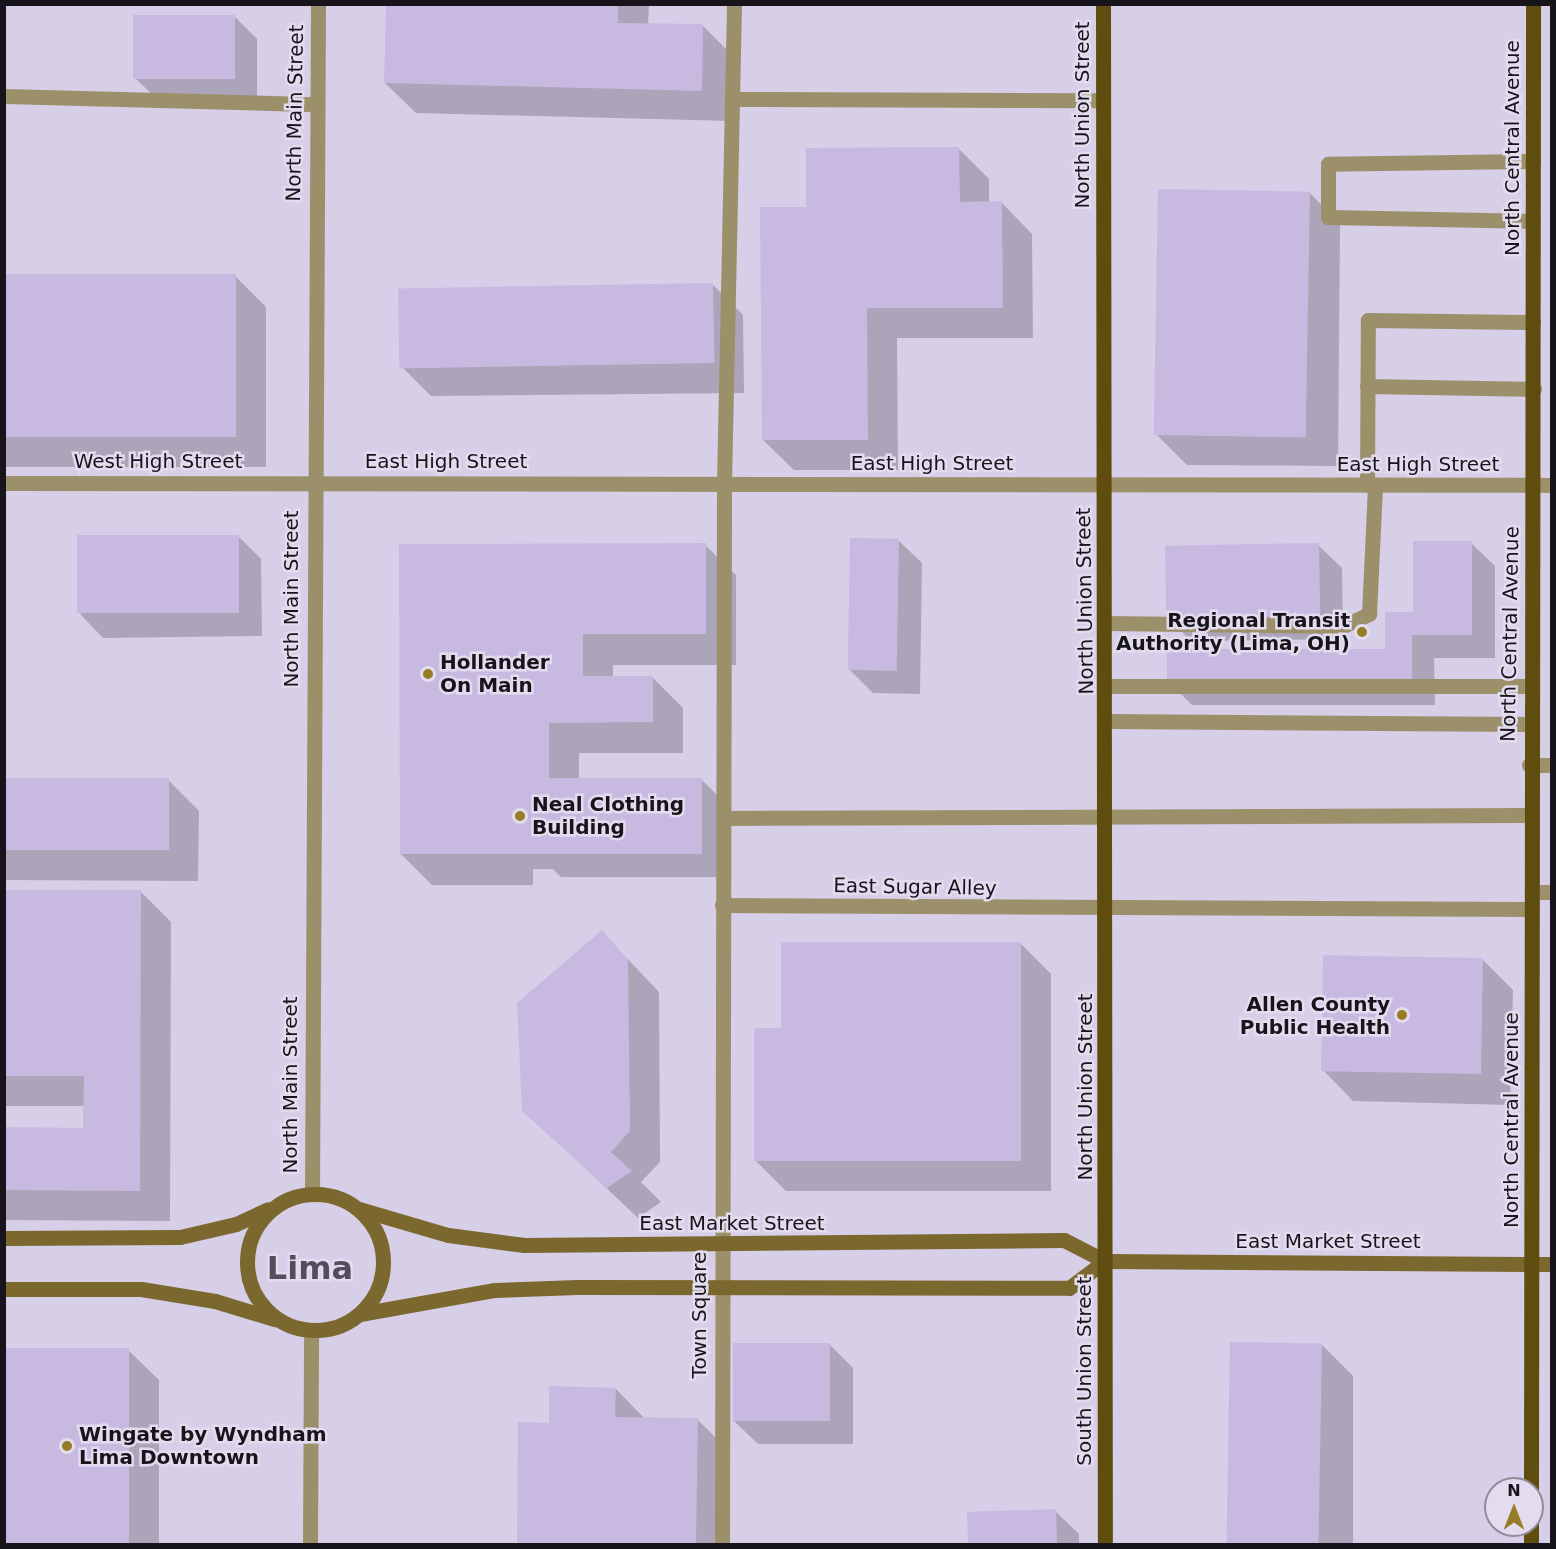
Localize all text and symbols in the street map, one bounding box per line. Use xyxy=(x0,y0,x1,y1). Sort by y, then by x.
street label: North Union Street xyxy=(1070,21,1094,209)
street label: North Main Street xyxy=(281,24,309,202)
street label: North Central Avenue xyxy=(1500,40,1524,256)
street label: West High Street xyxy=(74,449,242,473)
street label: East High Street xyxy=(365,449,527,473)
street label: East High Street xyxy=(851,451,1013,475)
street label: East High Street xyxy=(1337,452,1499,476)
street label: North Union Street xyxy=(1071,507,1099,695)
street label: North Main Street xyxy=(279,510,303,688)
street label: North Central Avenue xyxy=(1496,526,1524,742)
place label: Regional Transit Authority (Lima, OH) xyxy=(1116,608,1350,655)
marker: Regional Transit Authority (Lima, OH) xyxy=(1355,625,1369,639)
place label: Hollander On Main xyxy=(440,650,550,697)
marker: Hollander On Main xyxy=(421,667,435,681)
place label: Neal Clothing Building xyxy=(532,792,684,839)
marker: Neal Clothing Building xyxy=(513,809,527,823)
street label: East Sugar Alley xyxy=(833,874,997,900)
place label: Allen County Public Health xyxy=(1240,992,1390,1039)
street label: North Union Street xyxy=(1073,993,1097,1181)
street label: North Main Street xyxy=(278,996,302,1174)
marker: Allen County Public Health xyxy=(1395,1008,1409,1022)
street label: North Central Avenue xyxy=(1499,1012,1523,1228)
street label: East Market Street xyxy=(639,1211,825,1235)
street label: East Market Street xyxy=(1235,1229,1421,1253)
district label: Lima xyxy=(267,1249,353,1287)
street label: Town Square xyxy=(687,1252,711,1378)
street label: South Union Street xyxy=(1072,1276,1096,1466)
place label: Wingate by Wyndham Lima Downtown xyxy=(79,1422,327,1469)
marker: Wingate by Wyndham Lima Downtown xyxy=(60,1439,74,1453)
north arrow xyxy=(1484,1477,1544,1537)
text: N xyxy=(1507,1481,1521,1500)

